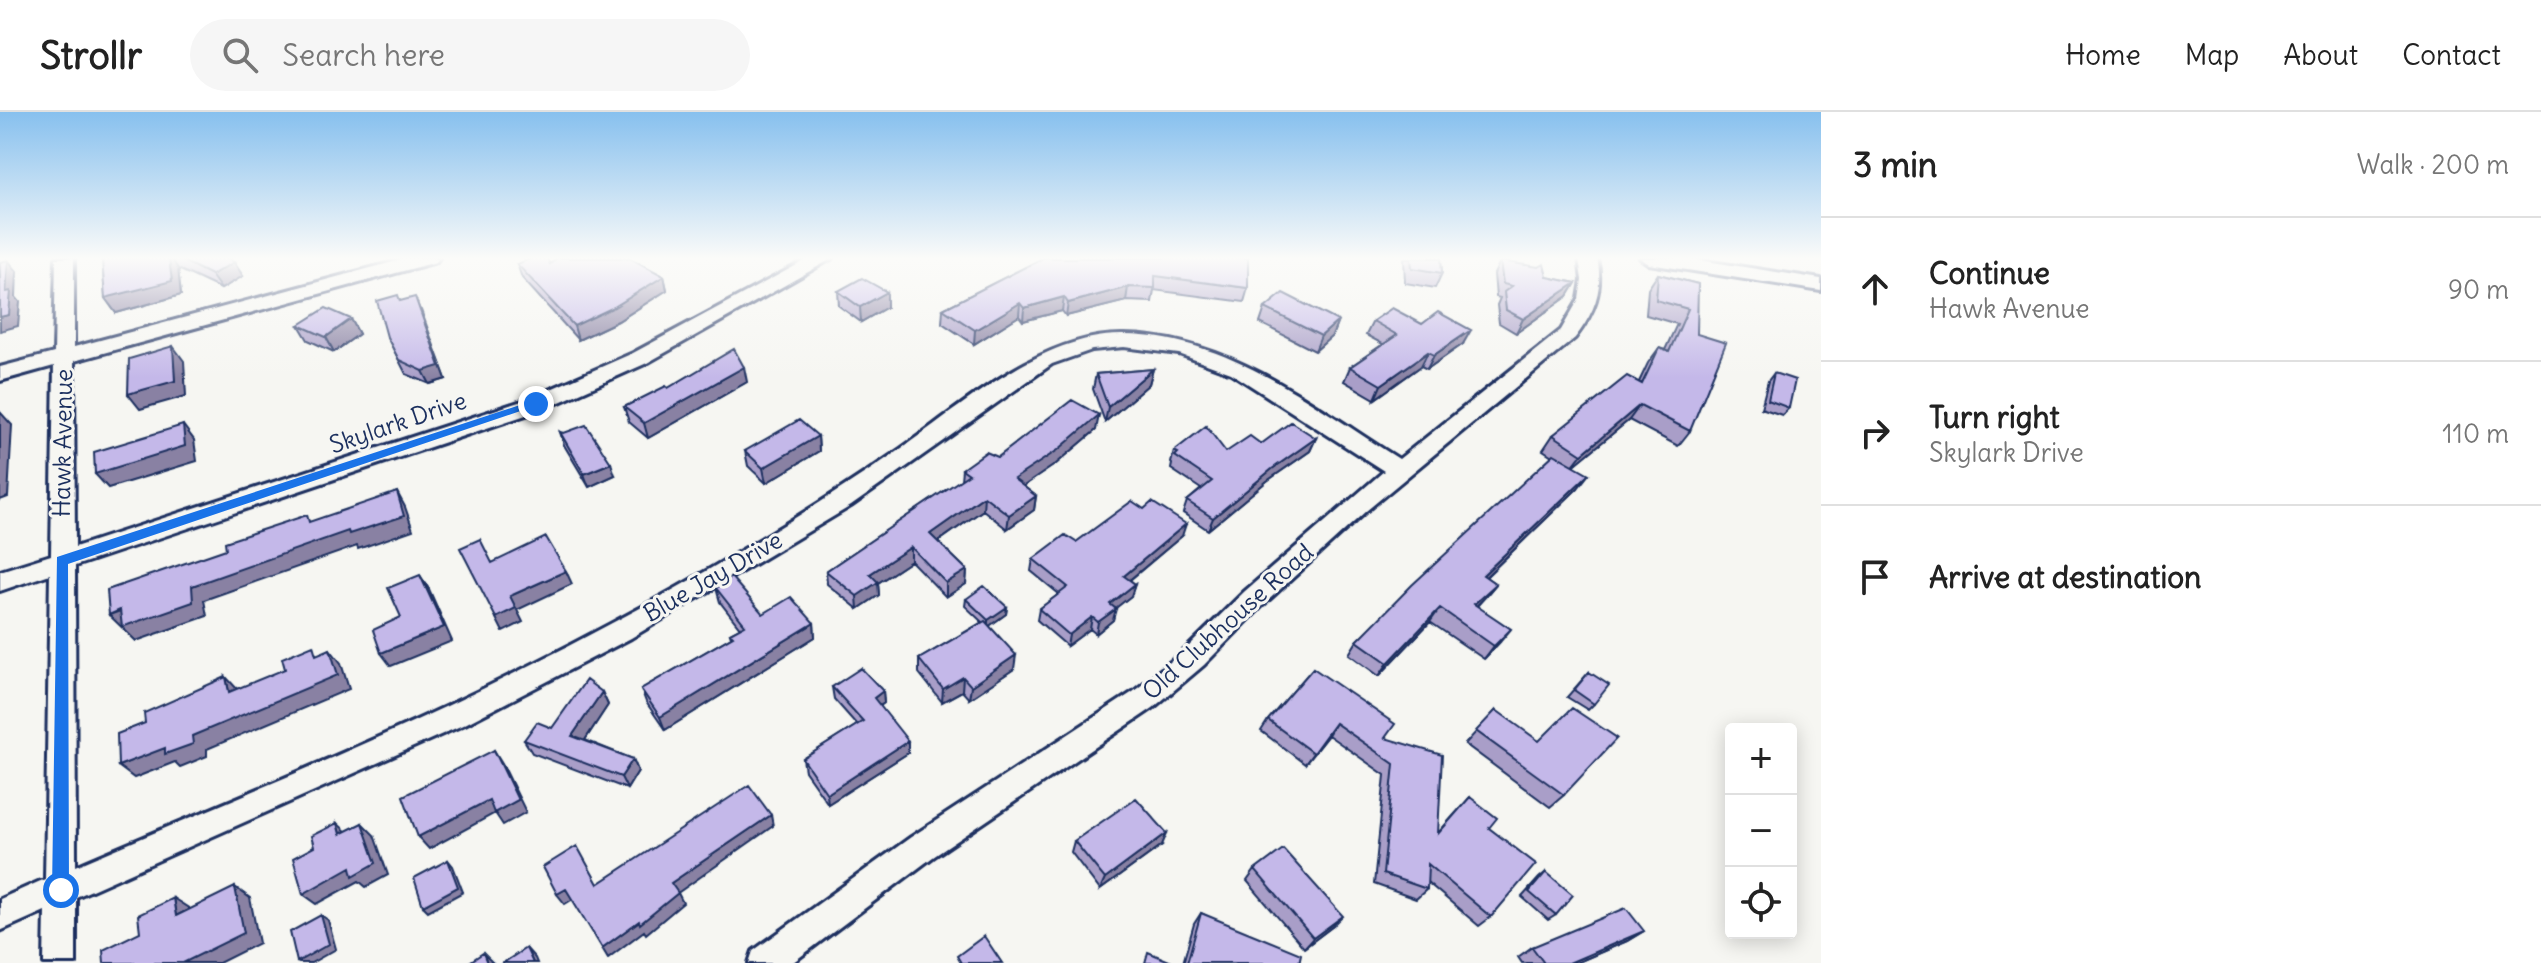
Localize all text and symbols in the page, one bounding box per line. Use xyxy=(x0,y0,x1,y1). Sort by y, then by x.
search box xyxy=(190,19,750,91)
text: Strollr xyxy=(40,32,142,79)
icon: search xyxy=(218,33,262,77)
text: Search here xyxy=(282,36,445,74)
text: Home xyxy=(2065,37,2141,73)
text: Map xyxy=(2185,37,2239,73)
text: About xyxy=(2283,37,2358,73)
text: Contact xyxy=(2402,37,2501,73)
text: 3 min xyxy=(1853,143,1938,186)
text: Walk · 200 m xyxy=(2357,148,2509,181)
text: Continue xyxy=(1929,254,2050,292)
icon: ahead xyxy=(1853,267,1897,311)
text: 90 m xyxy=(2448,273,2509,306)
text: Hawk Avenue xyxy=(1929,292,2090,325)
street label: Hawk Avenue xyxy=(46,369,78,517)
street label: Skylark Drive xyxy=(325,385,470,459)
route end xyxy=(518,386,554,422)
text: Turn right xyxy=(1929,398,2060,436)
icon: right xyxy=(1853,411,1897,455)
text: 110 m xyxy=(2442,417,2509,450)
text: Skylark Drive xyxy=(1929,436,2084,469)
street label: Blue Jay Drive xyxy=(638,524,787,628)
street label: Old Clubhouse Road xyxy=(1136,537,1319,706)
icon: arrive xyxy=(1853,555,1897,599)
text: Arrive at destination xyxy=(1929,558,2201,596)
map controls xyxy=(1725,723,1797,939)
button: + xyxy=(1725,723,1797,795)
button: − xyxy=(1725,795,1797,867)
button: locate xyxy=(1725,867,1797,939)
route start xyxy=(43,872,79,908)

